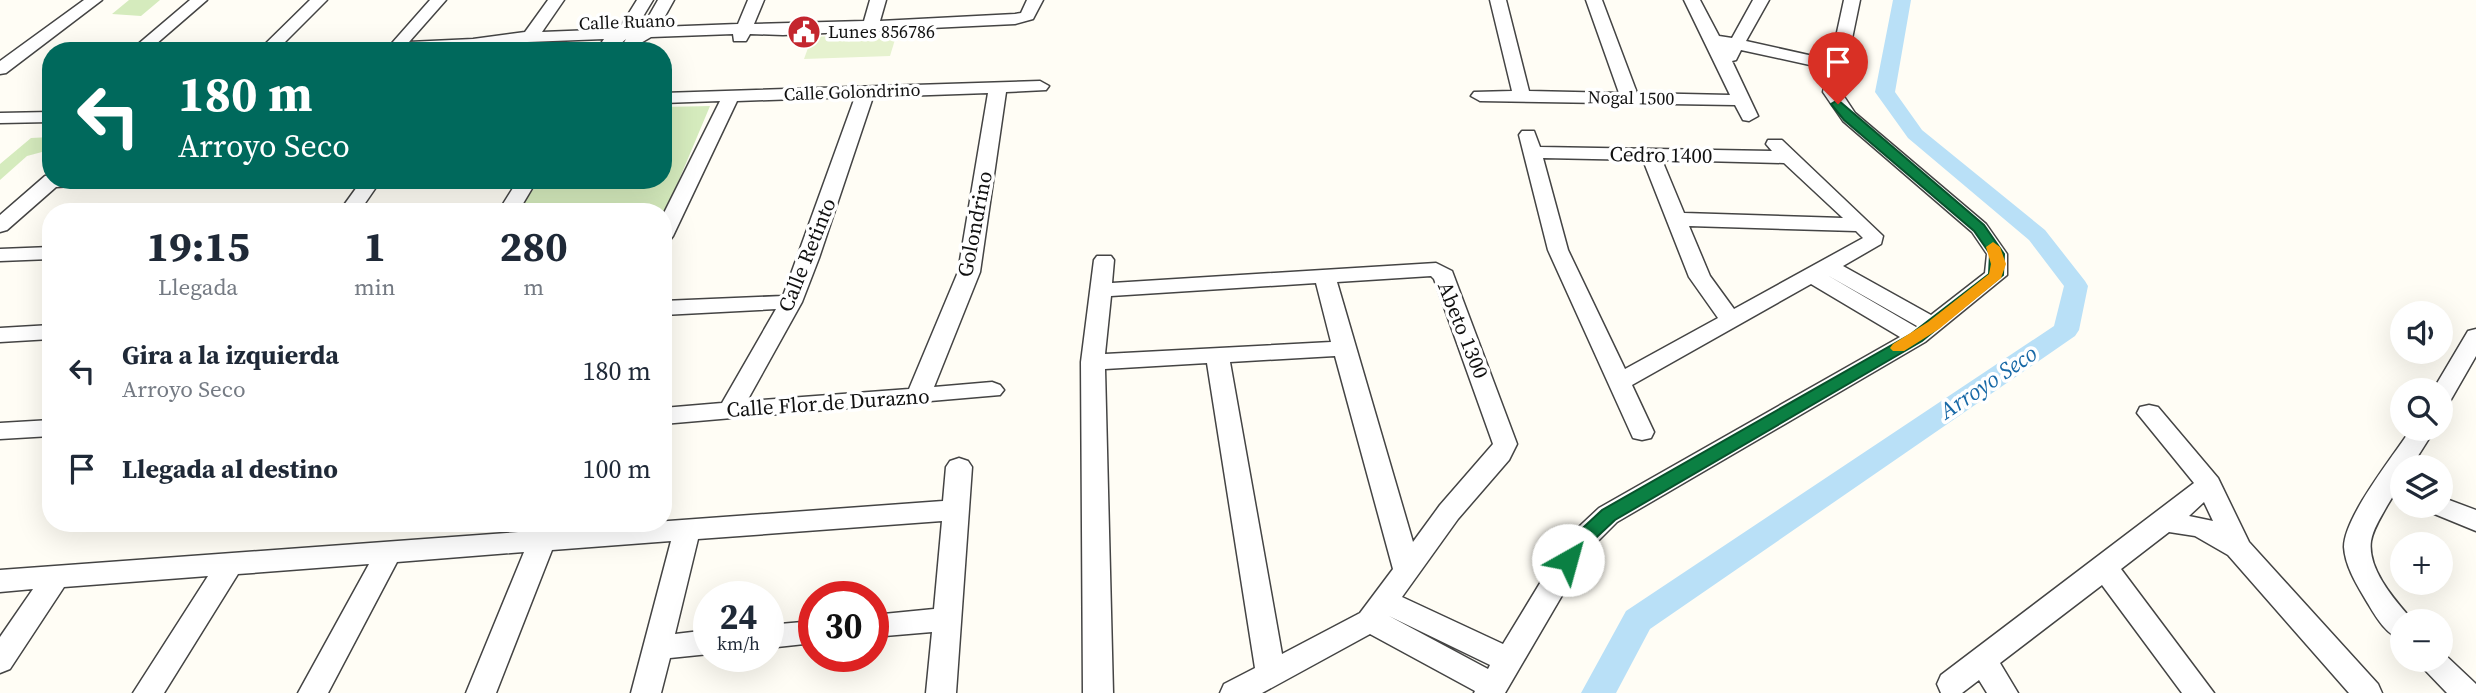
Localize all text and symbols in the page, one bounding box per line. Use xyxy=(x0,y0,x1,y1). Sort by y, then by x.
street label: Calle Ruano xyxy=(578,7,676,36)
public building icon: Lunes 856786 xyxy=(785,13,823,51)
place label: Lunes 856786 xyxy=(828,19,935,44)
pin xyxy=(1808,32,1868,104)
icon: arrive xyxy=(1819,43,1857,81)
text: 180 m xyxy=(178,60,313,127)
icon: left xyxy=(63,70,154,161)
street label: Calle Golondrino xyxy=(783,77,921,106)
street label: Nogal 1500 xyxy=(1588,84,1675,111)
text: Arroyo Seco xyxy=(178,124,350,168)
street label: Cedro 1400 xyxy=(1609,139,1713,170)
street label: Golondrino xyxy=(950,168,999,279)
street label: Calle Retinto xyxy=(771,194,843,316)
text: 19:15 xyxy=(146,217,250,275)
text: 1 xyxy=(363,217,386,275)
text: 280 xyxy=(500,217,568,275)
text: Llegada xyxy=(158,271,238,303)
text: min xyxy=(354,271,395,303)
text: m xyxy=(523,271,544,303)
street label: Abeto 1300 xyxy=(1431,277,1496,383)
map controls xyxy=(2390,301,2453,672)
button: sound xyxy=(2390,301,2453,364)
text: Gira a la izquierda xyxy=(122,337,339,373)
water label: Arroyo Seco xyxy=(1931,337,2043,428)
icon: left xyxy=(63,352,101,390)
text: 180 m xyxy=(583,353,651,389)
text: Arroyo Seco xyxy=(122,373,246,405)
button: search xyxy=(2390,378,2453,441)
street label: Calle Flor de Durazno xyxy=(725,381,931,424)
icon: arrive xyxy=(63,450,101,488)
text: Llegada al destino xyxy=(122,451,338,487)
text: 100 m xyxy=(583,451,651,487)
button: layers xyxy=(2390,455,2453,518)
position arrow xyxy=(1531,523,1605,597)
button: + xyxy=(2390,532,2453,595)
speed limit sign: 30 xyxy=(798,581,889,672)
text: 24 xyxy=(720,593,757,641)
button: − xyxy=(2390,609,2453,672)
text: km/h xyxy=(717,631,760,656)

